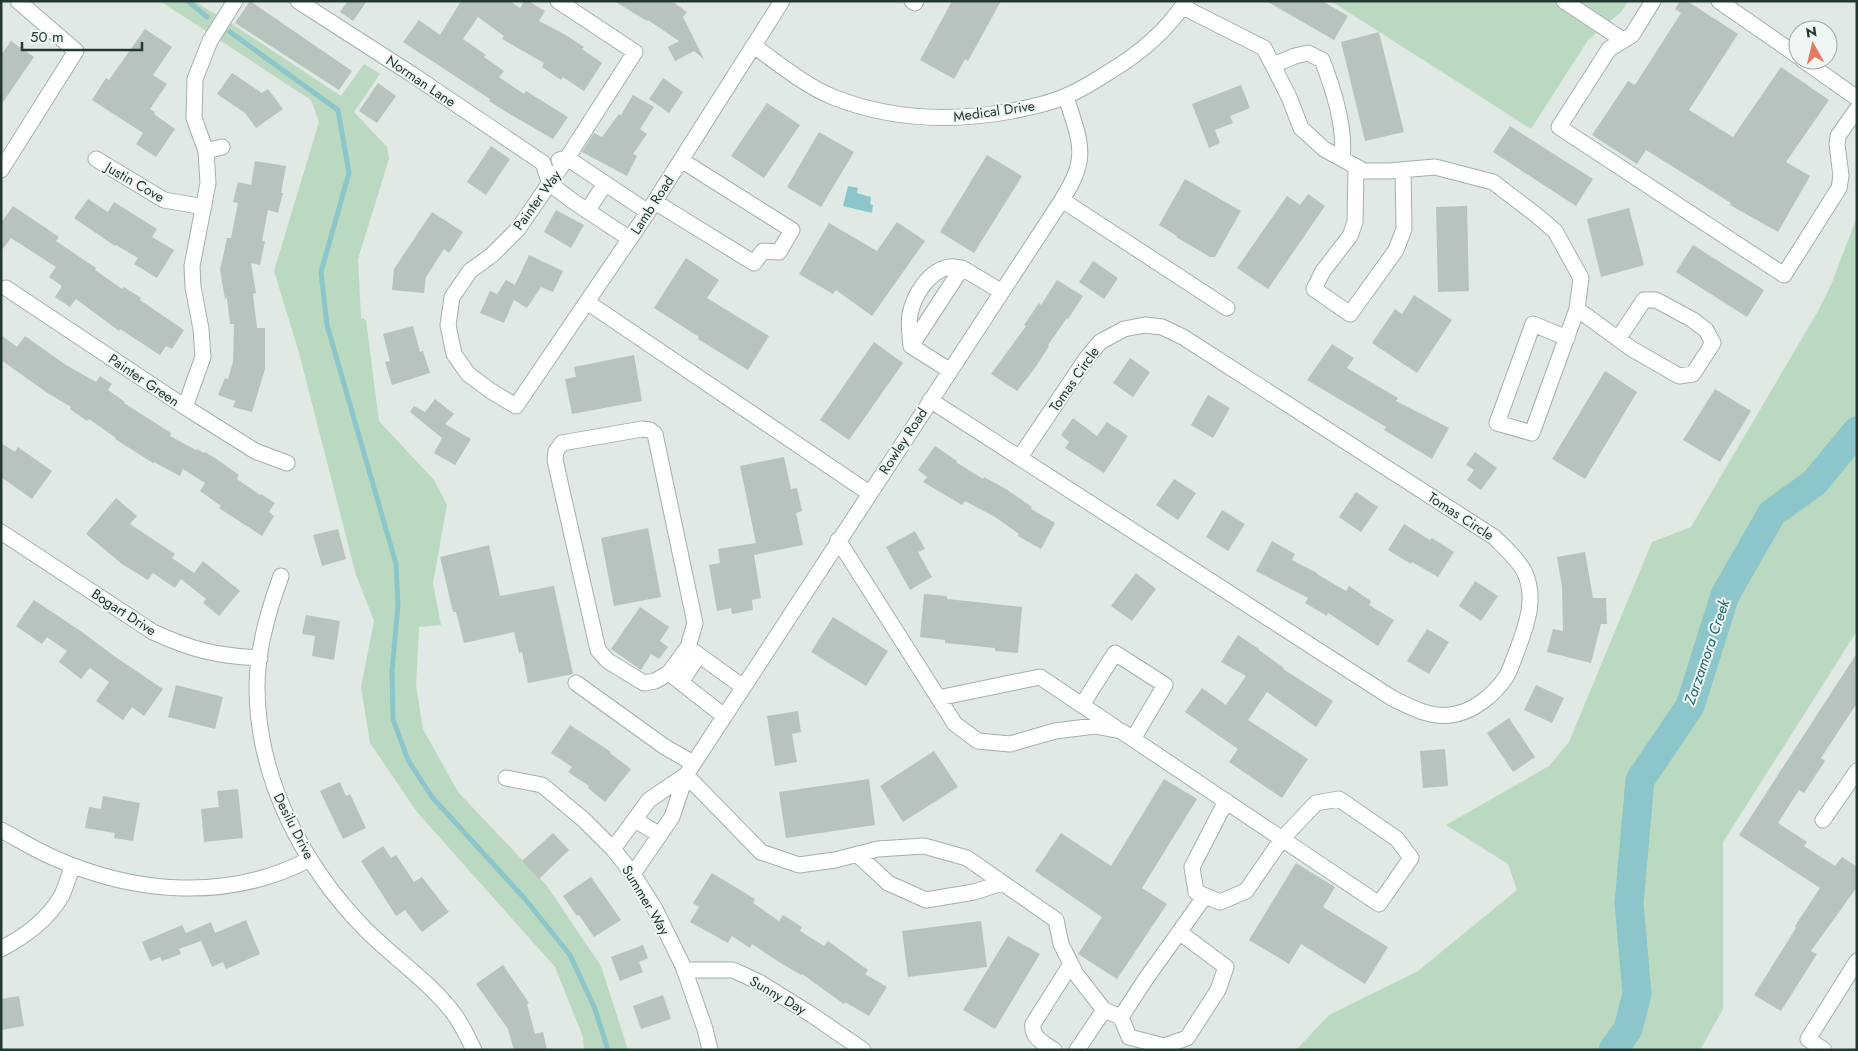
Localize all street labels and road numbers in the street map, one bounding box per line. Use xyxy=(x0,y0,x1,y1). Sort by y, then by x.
street label: Norman Lane xyxy=(382,50,460,112)
street label: Medical Drive xyxy=(952,95,1036,127)
street label: Justin Cove xyxy=(100,156,168,207)
street label: Painter Way xyxy=(508,165,566,234)
street label: Lamb Road xyxy=(626,172,678,238)
street label: Tomas Circle xyxy=(1044,342,1104,416)
street label: Painter Green xyxy=(105,349,183,411)
street label: Rowley Road xyxy=(874,404,932,478)
street label: Tomas Circle xyxy=(1424,487,1498,545)
street label: Bogart Drive xyxy=(88,584,160,640)
street label: Desilu Drive xyxy=(269,789,319,863)
street label: Summer Way xyxy=(617,861,675,939)
street label: Sunny Day xyxy=(746,971,811,1020)

